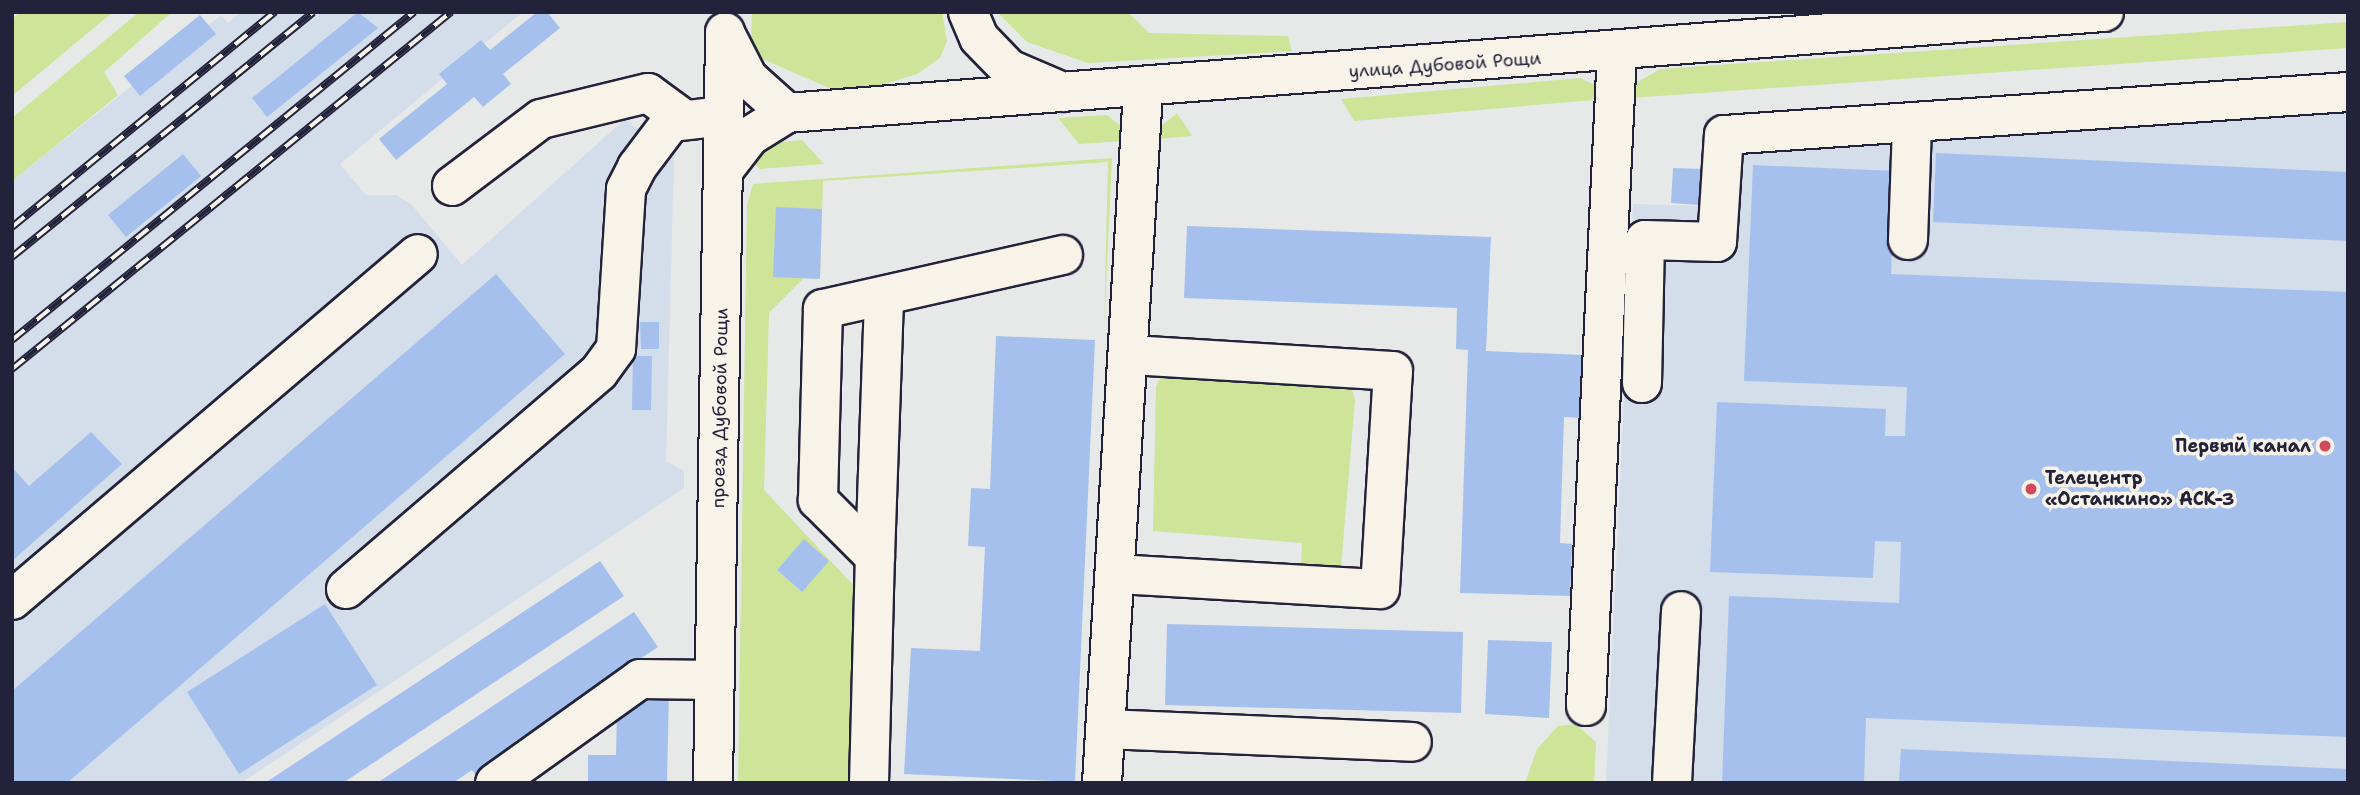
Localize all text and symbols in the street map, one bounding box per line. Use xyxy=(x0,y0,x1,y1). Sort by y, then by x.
street label: улица Дубовой Рощи xyxy=(1348,47,1542,83)
street label: проезд Дубовой Рощи xyxy=(707,308,733,508)
place label: Первый канал xyxy=(2175,435,2311,457)
marker: Первый канал xyxy=(2317,438,2333,454)
place label: Телецентр «Останкино» АСК-3 xyxy=(2045,468,2234,510)
marker: Телецентр «Останкино» АСК-3 xyxy=(2023,481,2039,497)

